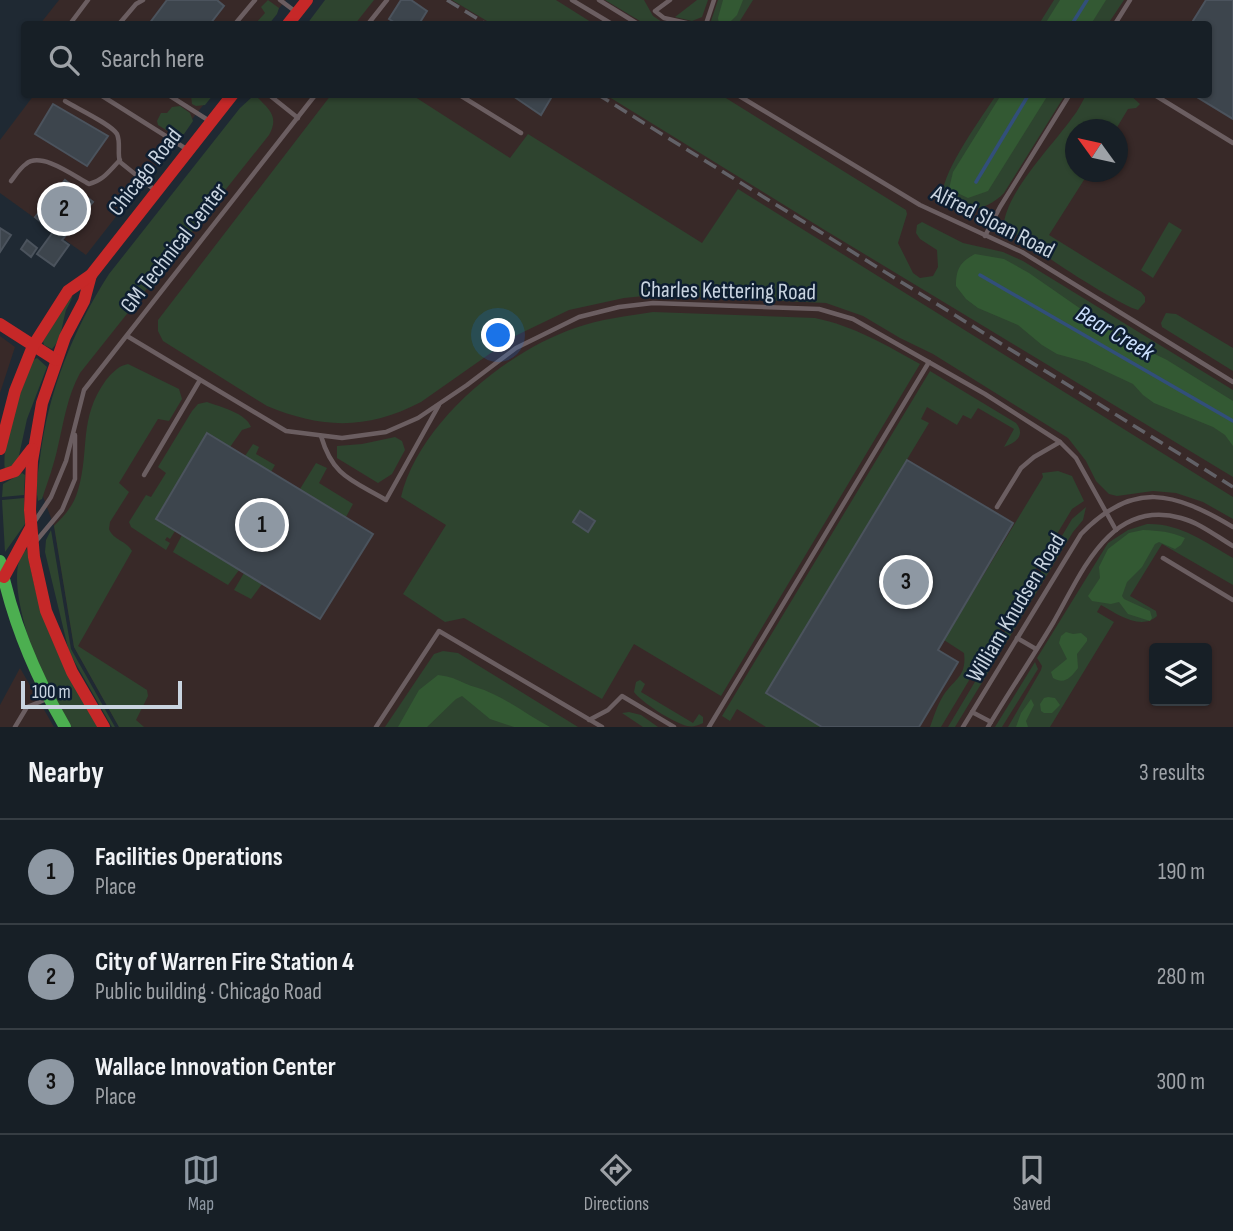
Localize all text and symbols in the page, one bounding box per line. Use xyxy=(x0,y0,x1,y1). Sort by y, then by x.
search box xyxy=(21,21,1212,98)
icon: search xyxy=(45,41,83,79)
text: Search here xyxy=(101,44,204,75)
north arrow xyxy=(1065,119,1128,182)
street label: Chicago Road xyxy=(102,123,188,221)
street label: GM Technical Center xyxy=(114,177,234,319)
street label: Alfred Sloan Road xyxy=(926,179,1059,265)
pin: 2 xyxy=(41,183,87,235)
street label: Charles Kettering Road xyxy=(640,275,816,307)
water label: Bear Creek xyxy=(1071,299,1160,367)
your location xyxy=(481,318,515,352)
pin: 1 xyxy=(239,499,285,551)
street label: William Knudsen Road xyxy=(961,529,1071,687)
pin: 3 xyxy=(883,556,929,608)
map controls xyxy=(1149,643,1212,706)
button: layers xyxy=(1149,643,1212,706)
scale bar xyxy=(21,678,182,710)
text: 100 m xyxy=(32,681,71,704)
text: Nearby xyxy=(28,755,104,791)
text: 3 results xyxy=(1139,759,1205,787)
text: Facilities Operations xyxy=(95,842,283,873)
text: 1 xyxy=(46,858,56,886)
text: 190 m xyxy=(1158,858,1205,886)
text: Place xyxy=(95,873,136,901)
text: City of Warren Fire Station 4 xyxy=(95,947,354,978)
text: 2 xyxy=(46,963,56,991)
text: 280 m xyxy=(1157,963,1205,991)
text: Public building · Chicago Road xyxy=(95,978,322,1006)
text: Wallace Innovation Center xyxy=(95,1052,336,1083)
text: 3 xyxy=(46,1068,56,1096)
text: 300 m xyxy=(1156,1068,1205,1096)
text: Place xyxy=(95,1083,136,1111)
tab: Map xyxy=(182,1151,220,1216)
tab: Directions xyxy=(584,1151,649,1216)
tab: Saved xyxy=(1013,1151,1051,1216)

